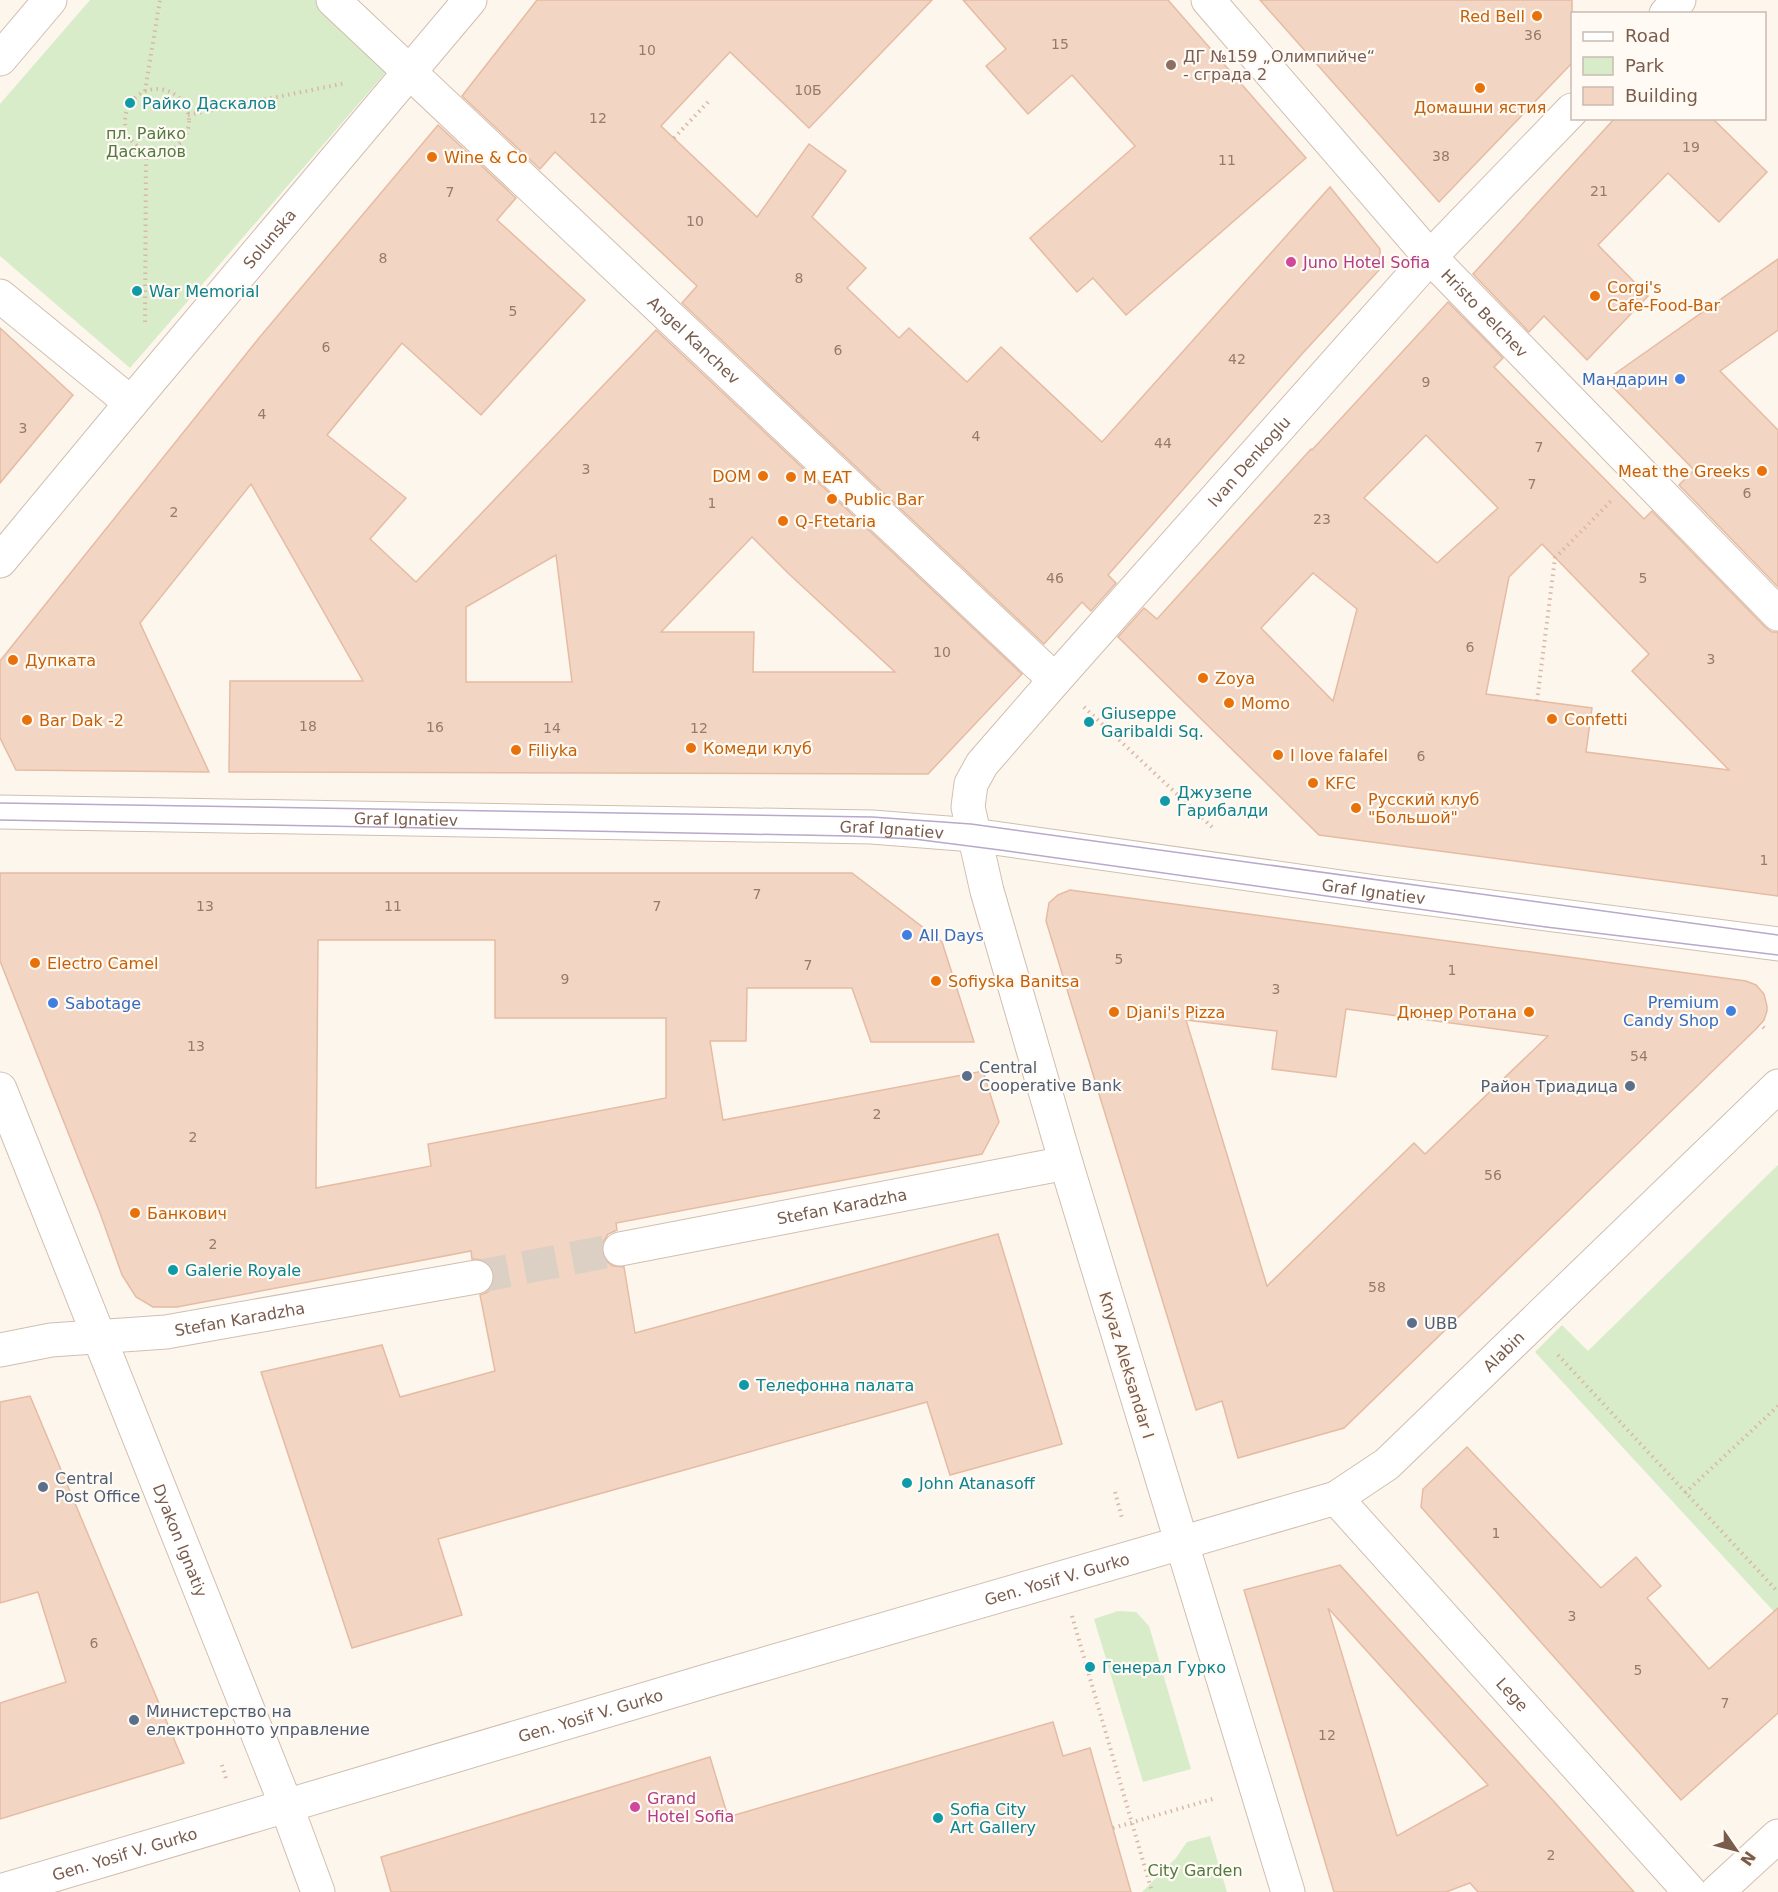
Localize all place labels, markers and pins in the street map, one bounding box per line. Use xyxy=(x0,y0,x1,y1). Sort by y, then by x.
place label: Red Bell xyxy=(1460,7,1525,26)
marker: Red Bell xyxy=(1530,9,1544,23)
place label: ДГ №159 „Олимпийче“ - сграда 2 xyxy=(1183,47,1375,84)
marker: ДГ №159 „Олимпийче“ - сграда 2 xyxy=(1164,58,1178,72)
marker: Домашни ястия xyxy=(1473,81,1487,95)
place label: Райко Даскалов xyxy=(142,94,276,113)
marker: Райко Даскалов xyxy=(123,96,137,110)
place label: Домашни ястия xyxy=(1414,98,1546,117)
place label: Wine & Co xyxy=(444,148,528,167)
marker: Wine & Co xyxy=(425,150,439,164)
place label: Juno Hotel Sofia xyxy=(1302,253,1430,272)
marker: Juno Hotel Sofia xyxy=(1284,255,1298,269)
place label: Corgi's Cafe-Food-Bar xyxy=(1607,278,1721,315)
place label: War Memorial xyxy=(149,282,260,301)
marker: War Memorial xyxy=(130,284,144,298)
marker: Corgi's Cafe-Food-Bar xyxy=(1588,289,1602,303)
place label: Мандарин xyxy=(1582,370,1668,389)
marker: Мандарин xyxy=(1673,372,1687,386)
place label: Meat the Greeks xyxy=(1618,462,1750,481)
marker: Meat the Greeks xyxy=(1755,464,1769,478)
place label: DOM xyxy=(712,467,751,486)
place label: M EAT xyxy=(803,468,852,487)
marker: DOM xyxy=(756,469,770,483)
marker: M EAT xyxy=(784,470,798,484)
place label: Public Bar xyxy=(844,490,924,509)
marker: Public Bar xyxy=(825,492,839,506)
place label: Q-Ftetaria xyxy=(795,512,876,531)
marker: Q-Ftetaria xyxy=(776,514,790,528)
place label: Дупката xyxy=(25,651,96,670)
marker: Дупката xyxy=(6,653,20,667)
place label: Zoya xyxy=(1215,669,1255,688)
marker: Zoya xyxy=(1196,671,1210,685)
place label: Momo xyxy=(1241,694,1290,713)
marker: Momo xyxy=(1222,696,1236,710)
place label: Giuseppe Garibaldi Sq. xyxy=(1101,704,1204,741)
place label: Confetti xyxy=(1564,710,1628,729)
place label: Bar Dak -2 xyxy=(39,711,124,730)
marker: Confetti xyxy=(1545,712,1559,726)
marker: Bar Dak -2 xyxy=(20,713,34,727)
marker: Giuseppe Garibaldi Sq. xyxy=(1082,715,1096,729)
place label: Комеди клуб xyxy=(703,739,812,758)
place label: Filiyka xyxy=(528,741,578,760)
marker: Комеди клуб xyxy=(684,741,698,755)
marker: Filiyka xyxy=(509,743,523,757)
place label: I love falafel xyxy=(1290,746,1388,765)
marker: I love falafel xyxy=(1271,748,1285,762)
place label: KFC xyxy=(1325,774,1356,793)
marker: KFC xyxy=(1306,776,1320,790)
place label: Джузепе Гарибалди xyxy=(1177,783,1268,820)
place label: Русский клуб "Большой" xyxy=(1368,790,1479,827)
marker: Джузепе Гарибалди xyxy=(1158,794,1172,808)
marker: Русский клуб "Большой" xyxy=(1349,801,1363,815)
place label: All Days xyxy=(919,926,984,945)
marker: All Days xyxy=(900,928,914,942)
place label: Electro Camel xyxy=(47,954,158,973)
marker: Electro Camel xyxy=(28,956,42,970)
place label: Sofiyska Banitsa xyxy=(948,972,1079,991)
marker: Sofiyska Banitsa xyxy=(929,974,943,988)
place label: Premium Candy Shop xyxy=(1623,993,1719,1030)
place label: Sabotage xyxy=(65,994,141,1013)
marker: Sabotage xyxy=(46,996,60,1010)
place label: Djani's Pizza xyxy=(1126,1003,1225,1022)
place label: Дюнер Ротана xyxy=(1397,1003,1517,1022)
marker: Premium Candy Shop xyxy=(1724,1004,1738,1018)
marker: Djani's Pizza xyxy=(1107,1005,1121,1019)
marker: Дюнер Ротана xyxy=(1522,1005,1536,1019)
place label: Central Cooperative Bank xyxy=(979,1058,1122,1095)
marker: Central Cooperative Bank xyxy=(960,1069,974,1083)
place label: Район Триадица xyxy=(1481,1077,1618,1096)
marker: Район Триадица xyxy=(1623,1079,1637,1093)
place label: Банкович xyxy=(147,1204,227,1223)
marker: Банкович xyxy=(128,1206,142,1220)
place label: Galerie Royale xyxy=(185,1261,301,1280)
marker: Galerie Royale xyxy=(166,1263,180,1277)
place label: UBB xyxy=(1424,1314,1458,1333)
marker: UBB xyxy=(1405,1316,1419,1330)
place label: Телефонна палата xyxy=(755,1376,914,1395)
marker: Телефонна палата xyxy=(737,1378,751,1392)
place label: Central Post Office xyxy=(55,1469,140,1506)
place label: John Atanasoff xyxy=(918,1474,1036,1493)
marker: John Atanasoff xyxy=(900,1476,914,1490)
marker: Central Post Office xyxy=(36,1480,50,1494)
place label: Генерал Гурко xyxy=(1102,1658,1226,1677)
marker: Генерал Гурко xyxy=(1083,1660,1097,1674)
place label: Министерство на електронното управление xyxy=(146,1702,370,1739)
marker: Министерство на електронното управление xyxy=(127,1713,141,1727)
place label: Grand Hotel Sofia xyxy=(647,1789,734,1826)
marker: Grand Hotel Sofia xyxy=(628,1800,642,1814)
place label: Sofia City Art Gallery xyxy=(950,1800,1036,1837)
marker: Sofia City Art Gallery xyxy=(931,1811,945,1825)

